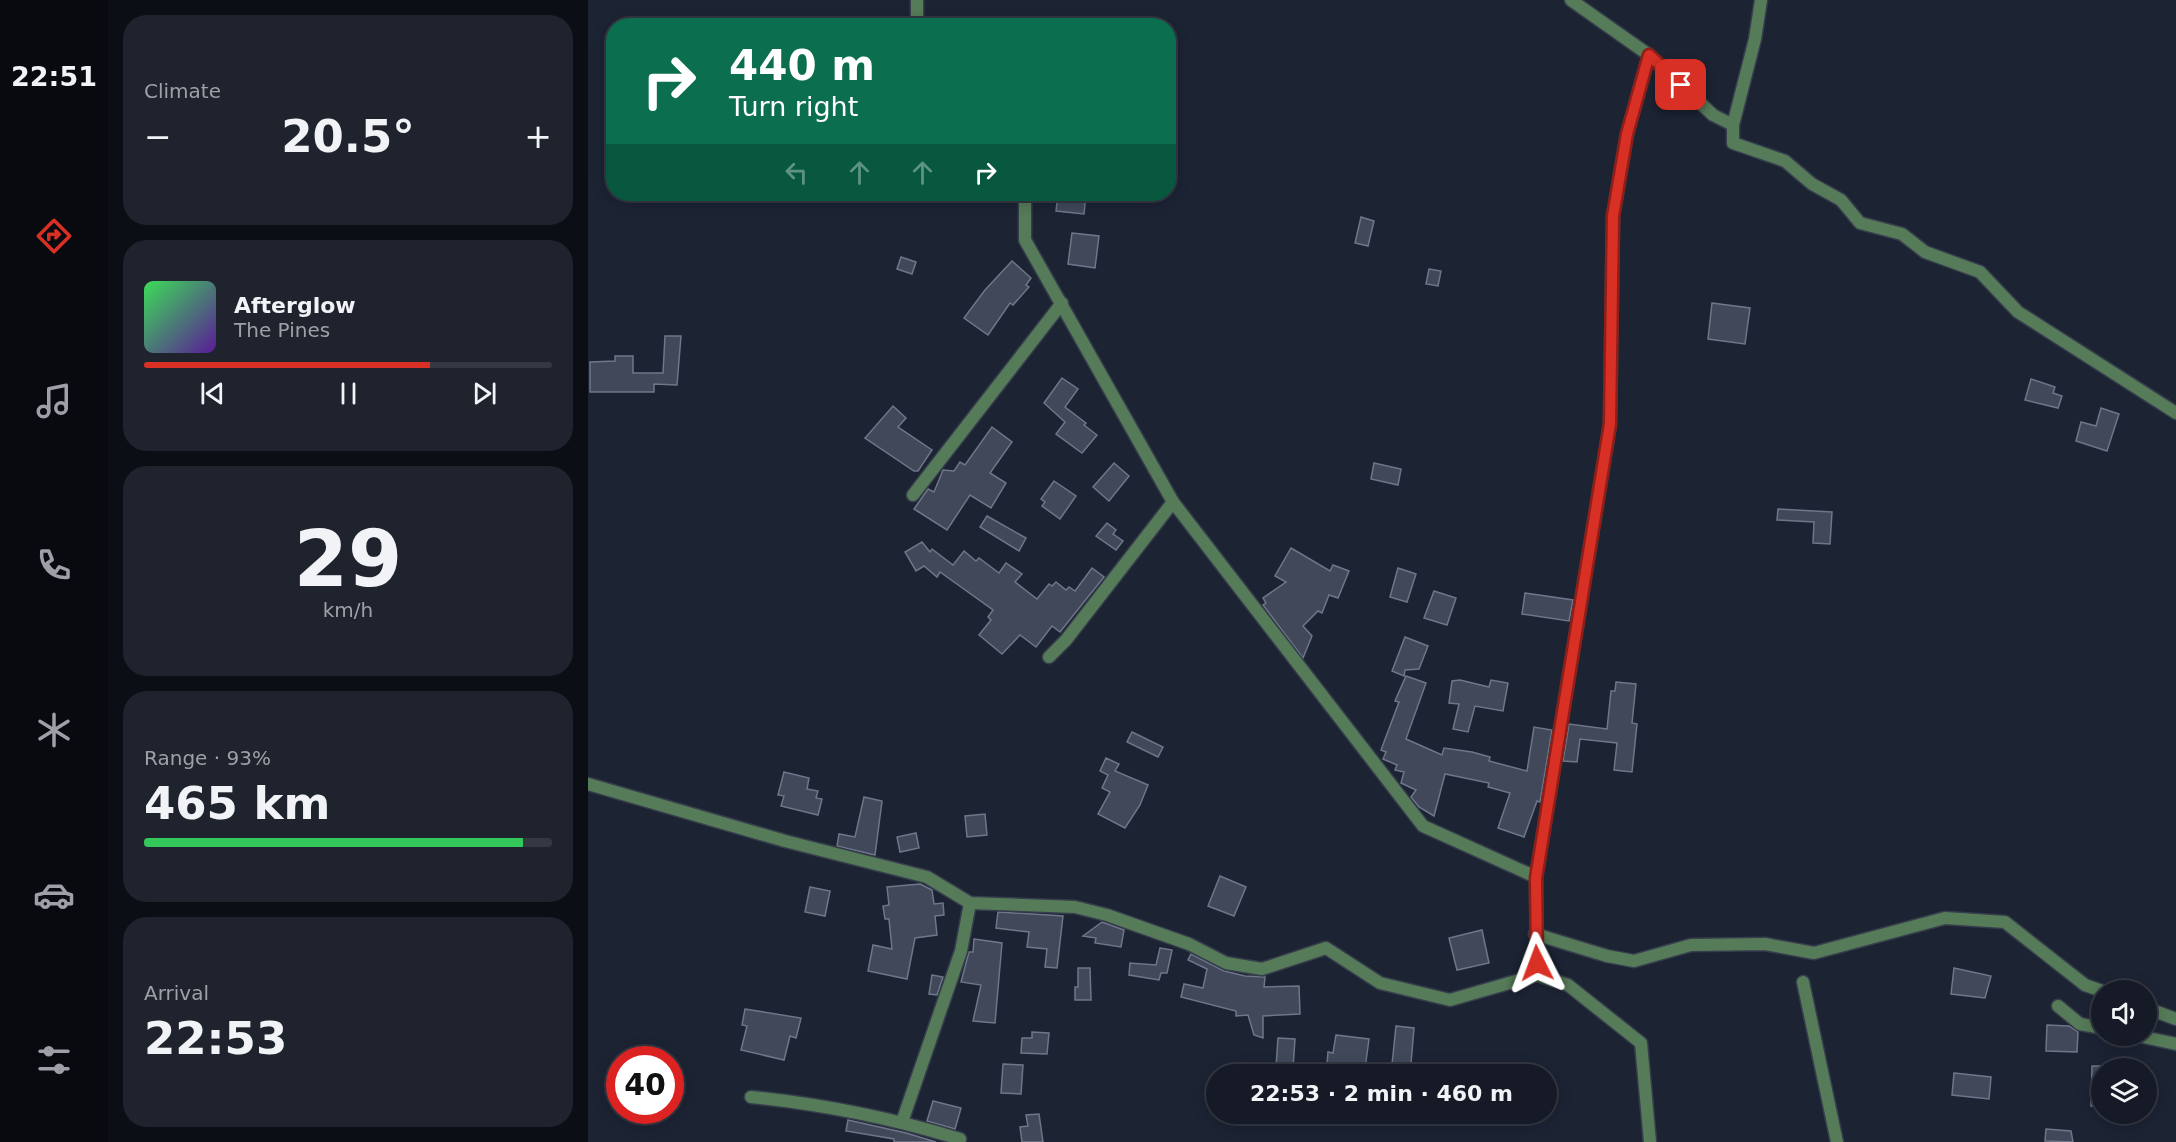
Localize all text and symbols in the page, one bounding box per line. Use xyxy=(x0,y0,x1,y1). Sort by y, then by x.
text: 440 m xyxy=(729,41,875,90)
icon: right xyxy=(630,42,708,120)
pin xyxy=(1655,59,1706,110)
text: 22:51 xyxy=(11,61,97,92)
icon: arrive xyxy=(1664,68,1697,101)
text: Climate xyxy=(144,79,221,103)
text: Turn right xyxy=(729,91,858,122)
text: 20.5° xyxy=(281,110,415,163)
text: − xyxy=(144,117,172,156)
text: + xyxy=(524,117,552,156)
icon: left xyxy=(780,156,813,189)
icon: ahead xyxy=(843,156,876,189)
icon: ahead xyxy=(906,156,939,189)
icon: right xyxy=(969,156,1002,189)
icon: directions xyxy=(33,215,75,257)
text: Afterglow xyxy=(234,293,356,318)
text: The Pines xyxy=(234,318,330,342)
icon: previous xyxy=(196,377,229,410)
icon: pause xyxy=(332,377,365,410)
icon: next xyxy=(468,377,501,410)
icon: music xyxy=(33,380,75,422)
text: 29 xyxy=(294,514,402,604)
icon: phone xyxy=(33,544,75,586)
text: km/h xyxy=(323,598,373,622)
icon: climate xyxy=(33,709,75,751)
text: Range · 93% xyxy=(144,746,271,770)
text: 465 km xyxy=(144,777,330,830)
icon: car xyxy=(33,874,75,916)
position arrow xyxy=(1505,931,1569,995)
map controls xyxy=(2091,980,2157,1124)
button: sound xyxy=(2091,980,2157,1046)
text: Arrival xyxy=(144,981,209,1005)
text: 22:53 xyxy=(144,1012,287,1065)
icon: filters xyxy=(33,1039,75,1081)
speed limit sign: 40 xyxy=(606,1046,684,1124)
button: layers xyxy=(2091,1058,2157,1124)
text: 22:53 · 2 min · 460 m xyxy=(1250,1081,1513,1106)

